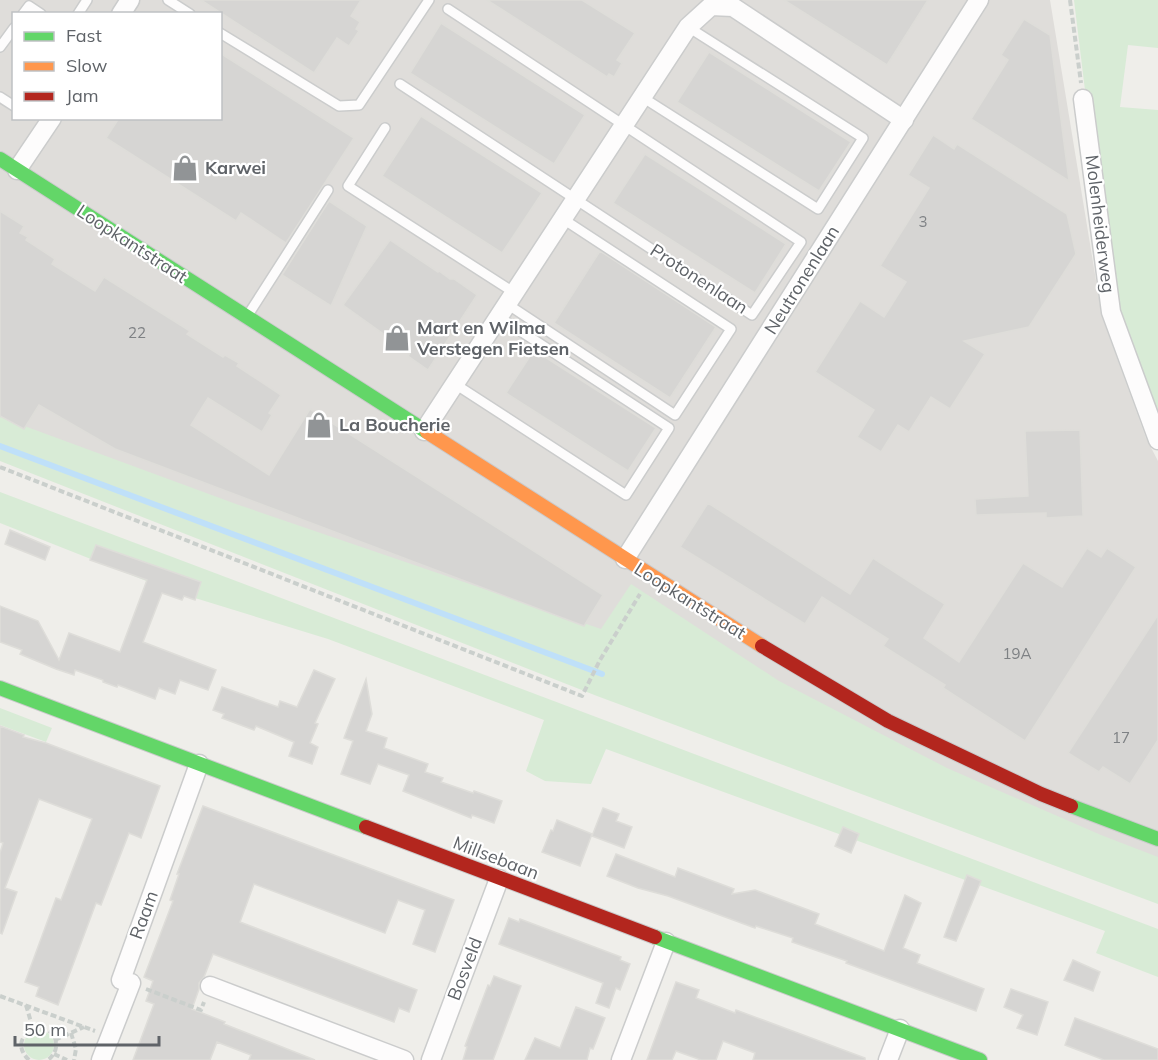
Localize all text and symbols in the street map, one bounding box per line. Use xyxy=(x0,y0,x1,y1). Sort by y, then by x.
legend xyxy=(12,12,222,120)
text: Fast xyxy=(66,24,102,47)
text: Slow xyxy=(66,54,108,77)
text: Jam xyxy=(66,84,99,107)
shop icon: Karwei xyxy=(170,153,200,183)
street label: Molenheiderweg xyxy=(1081,154,1120,294)
place label: Karwei xyxy=(205,156,266,179)
street label: Loopkantstraat xyxy=(73,199,192,288)
house number: 3 xyxy=(918,212,928,231)
street label: Neutronenlaan xyxy=(759,221,844,338)
street label: Protonenlaan xyxy=(646,238,752,319)
place label: Mart en Wilma Verstegen Fietsen xyxy=(416,316,569,360)
house number: 22 xyxy=(128,323,146,342)
shop icon: Mart en Wilma Verstegen Fietsen xyxy=(382,323,412,353)
shop icon: La Boucherie xyxy=(304,410,334,440)
place label: La Boucherie xyxy=(339,413,451,436)
street label: Loopkantstraat xyxy=(630,557,750,644)
house number: 19A xyxy=(1002,644,1032,663)
house number: 17 xyxy=(1112,728,1130,747)
street label: Millsebaan xyxy=(450,831,542,884)
street label: Raam xyxy=(124,887,163,942)
street label: Bosveld xyxy=(442,934,487,1004)
scale bar xyxy=(15,1009,159,1047)
text: 50 m xyxy=(24,1018,66,1041)

